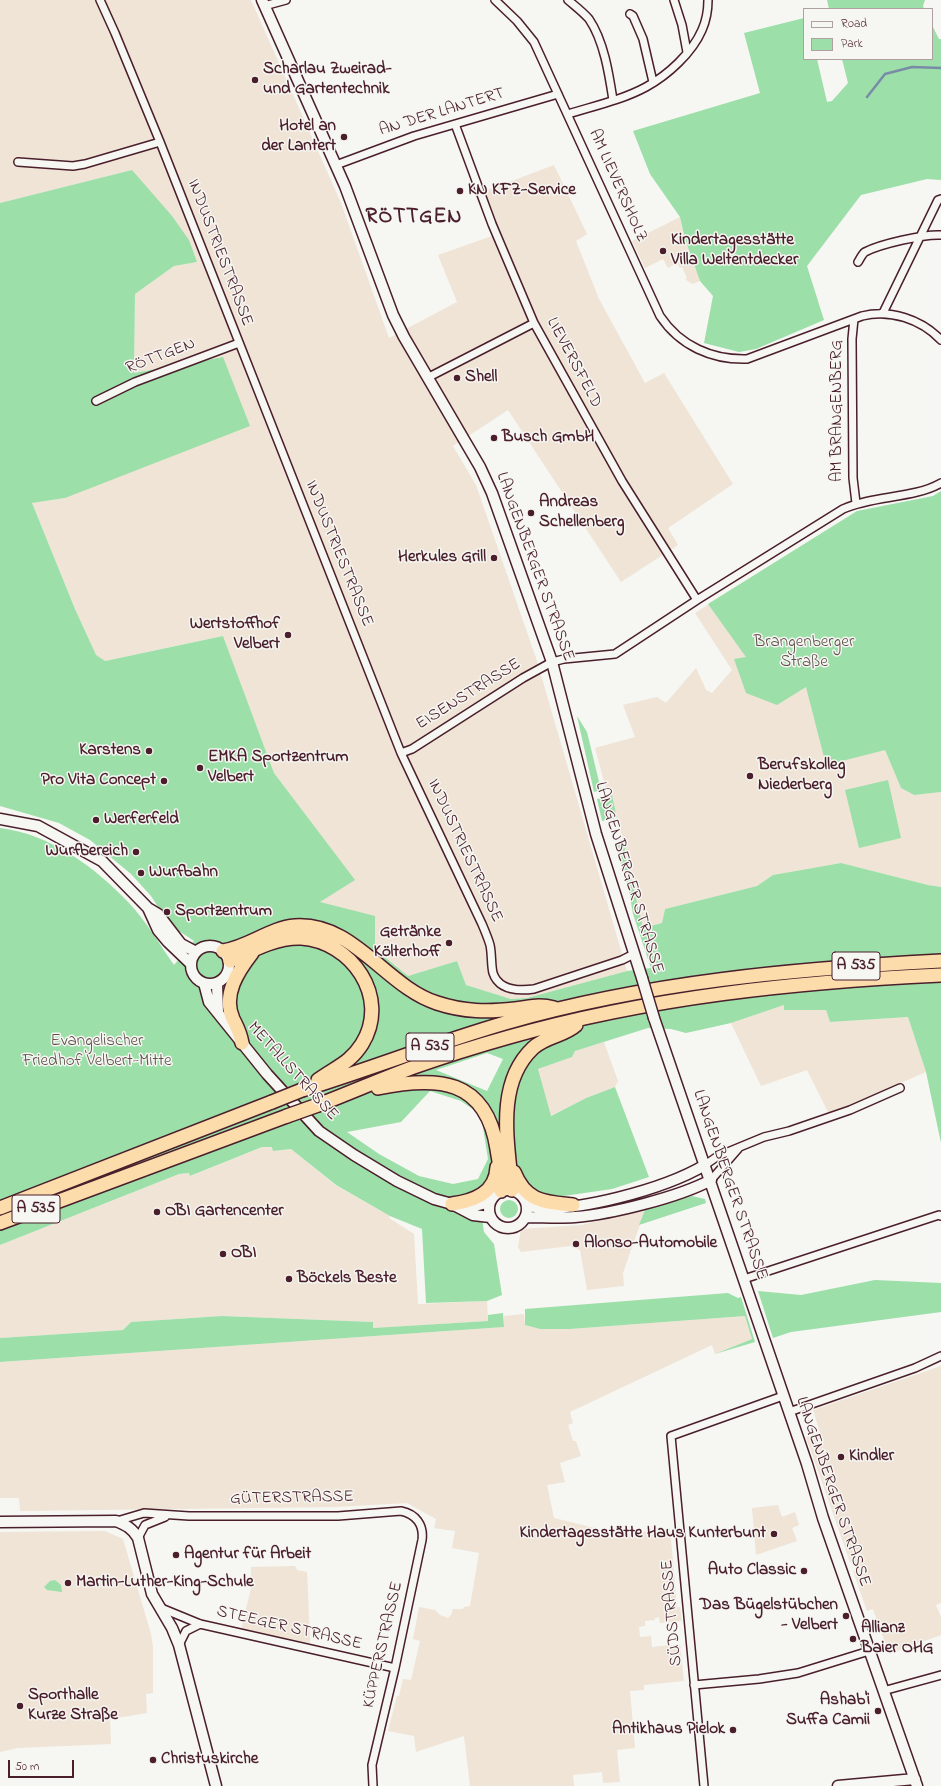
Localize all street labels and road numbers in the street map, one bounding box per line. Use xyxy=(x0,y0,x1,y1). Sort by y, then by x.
street label: AN DER LANTERT xyxy=(377,84,507,142)
street label: AM LIEVERSHOLZ xyxy=(583,126,651,246)
street label: INDUSTRIESTRASSE xyxy=(182,177,256,329)
street label: LIEVERSFELD xyxy=(541,314,605,412)
street label: RÖTTGEN xyxy=(123,334,199,380)
street label: AM BRANGENBERG xyxy=(828,340,848,482)
street label: LANGENBERGER STRASSE xyxy=(490,470,578,664)
street label: INDUSTRIESTRASSE xyxy=(299,478,377,630)
street label: EISENSTRASSE xyxy=(413,655,525,735)
street label: INDUSTRIESTRASSE xyxy=(422,776,506,926)
street label: LANGENBERGER STRASSE xyxy=(589,780,667,976)
road number: A 535 xyxy=(832,952,880,980)
street label: METALLSTRASSE xyxy=(242,1018,342,1126)
road number: A 535 xyxy=(406,1033,454,1061)
street label: LANGENBERGER STRASSE xyxy=(687,1087,771,1283)
road number: A 535 xyxy=(12,1195,60,1223)
street label: LANGENBERGER STRASSE xyxy=(790,1394,874,1590)
street label: GÜTERSTRASSE xyxy=(230,1488,354,1510)
street label: SÜDSTRASSE xyxy=(658,1559,688,1667)
street label: KÜPPERSTRASSE xyxy=(360,1580,408,1710)
street label: STEEGER STRASSE xyxy=(214,1602,364,1656)

